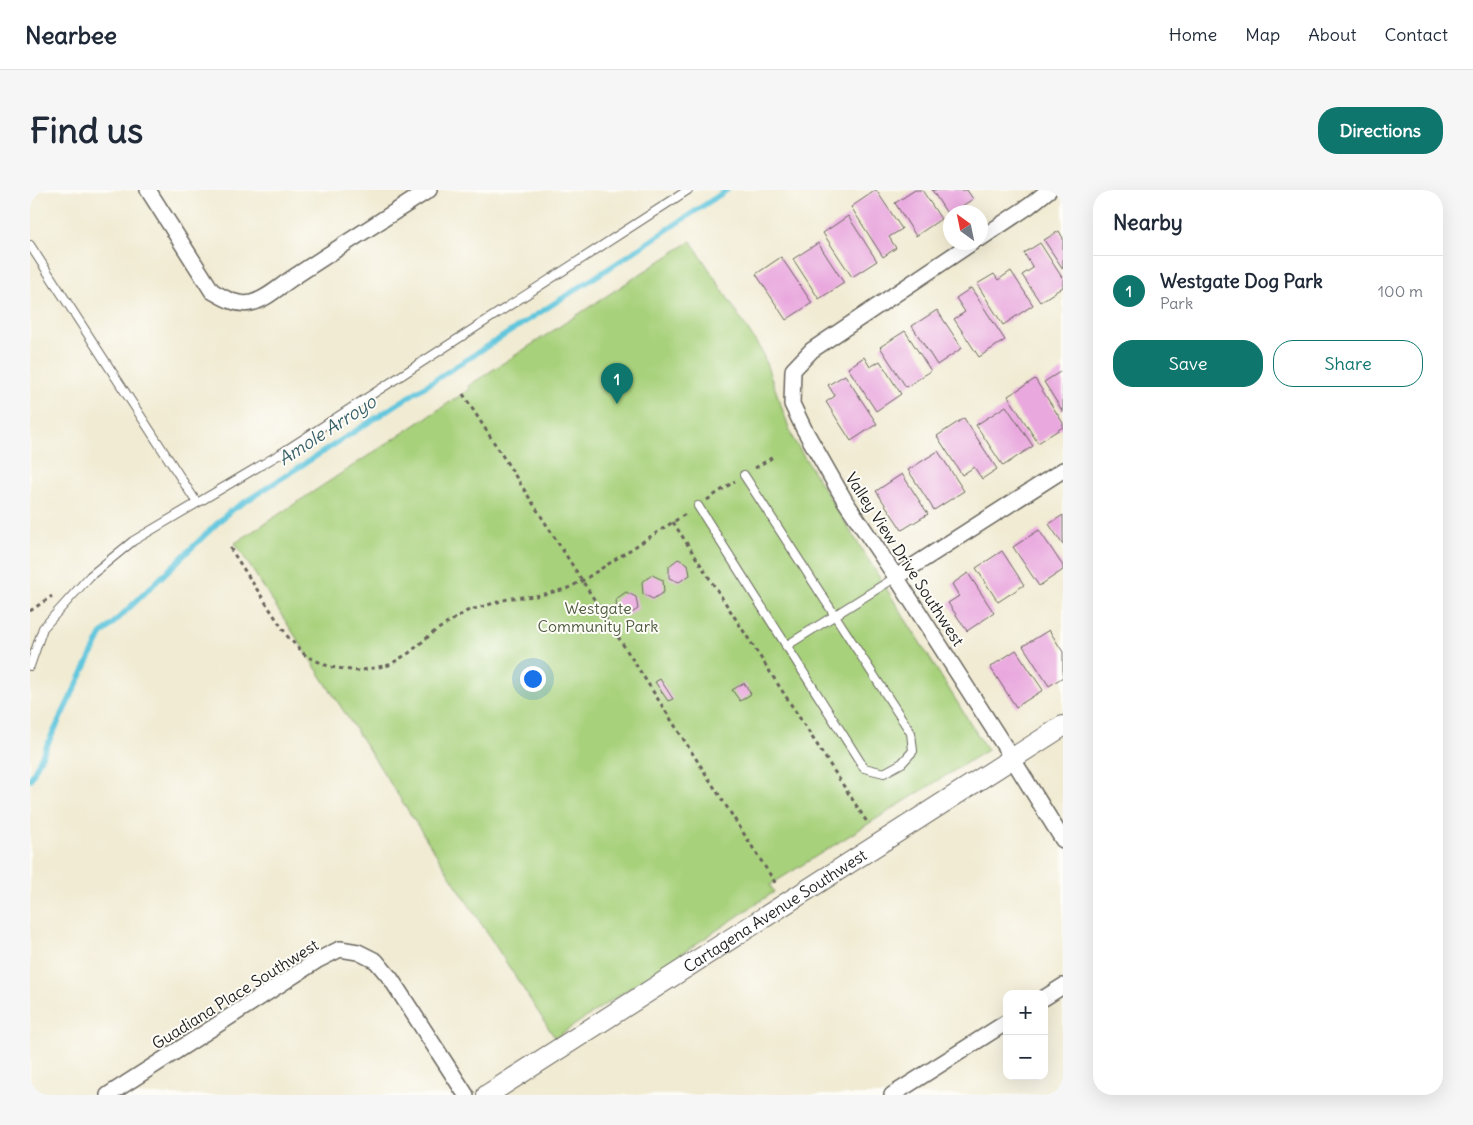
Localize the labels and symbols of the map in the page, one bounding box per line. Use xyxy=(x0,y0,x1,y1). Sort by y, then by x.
north arrow xyxy=(943,205,988,250)
pin: 1 xyxy=(601,363,633,404)
water label: Amole Arroyo xyxy=(274,389,381,470)
street label: Valley View Drive Southwest xyxy=(841,468,969,650)
park label: Westgate Community Park xyxy=(538,598,658,636)
your location xyxy=(520,666,546,692)
street label: Cartagena Avenue Southwest xyxy=(680,844,871,977)
street label: Guadiana Place Southwest xyxy=(148,934,322,1053)

